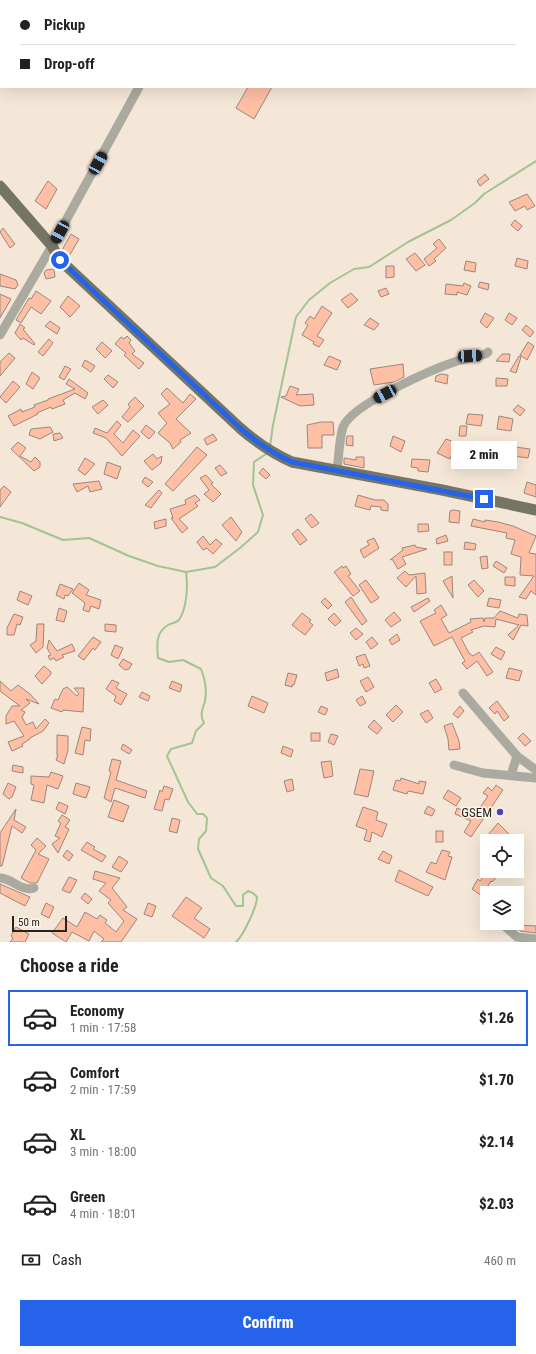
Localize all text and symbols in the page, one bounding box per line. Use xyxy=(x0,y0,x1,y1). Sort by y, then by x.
text: Pickup xyxy=(44,16,85,34)
text: Drop-off xyxy=(44,55,95,73)
car xyxy=(87,150,109,176)
car xyxy=(49,219,71,245)
route start xyxy=(51,251,69,269)
car xyxy=(458,349,482,363)
car xyxy=(372,383,398,405)
callout: 2 min xyxy=(451,441,517,469)
text: 2 min xyxy=(470,447,498,462)
route end xyxy=(475,490,493,508)
place label: GSEM xyxy=(461,805,492,820)
marker: GSEM xyxy=(495,807,505,817)
map controls xyxy=(480,834,524,930)
button: locate xyxy=(480,834,524,878)
button: layers xyxy=(480,886,524,930)
scale bar xyxy=(12,914,67,933)
text: 50 m xyxy=(18,916,40,929)
text: Choose a ride xyxy=(20,955,119,976)
icon: car xyxy=(22,1000,58,1036)
text: Economy xyxy=(70,1002,124,1020)
text: $1.26 xyxy=(479,1009,514,1027)
text: 1 min · 17:58 xyxy=(70,1020,136,1035)
icon: car xyxy=(22,1062,58,1098)
text: Comfort xyxy=(70,1064,119,1082)
text: $1.70 xyxy=(479,1071,514,1089)
text: 2 min · 17:59 xyxy=(70,1082,136,1097)
icon: car xyxy=(22,1124,58,1160)
text: XL xyxy=(70,1126,86,1144)
text: $2.14 xyxy=(479,1133,514,1151)
text: 3 min · 18:00 xyxy=(70,1144,136,1159)
icon: car xyxy=(22,1186,58,1222)
text: Green xyxy=(70,1188,105,1206)
text: $2.03 xyxy=(479,1195,514,1213)
text: 4 min · 18:01 xyxy=(70,1206,136,1221)
icon: cash xyxy=(20,1249,42,1271)
text: Cash xyxy=(52,1251,82,1269)
text: 460 m xyxy=(484,1253,516,1268)
button: Confirm xyxy=(20,1300,516,1346)

